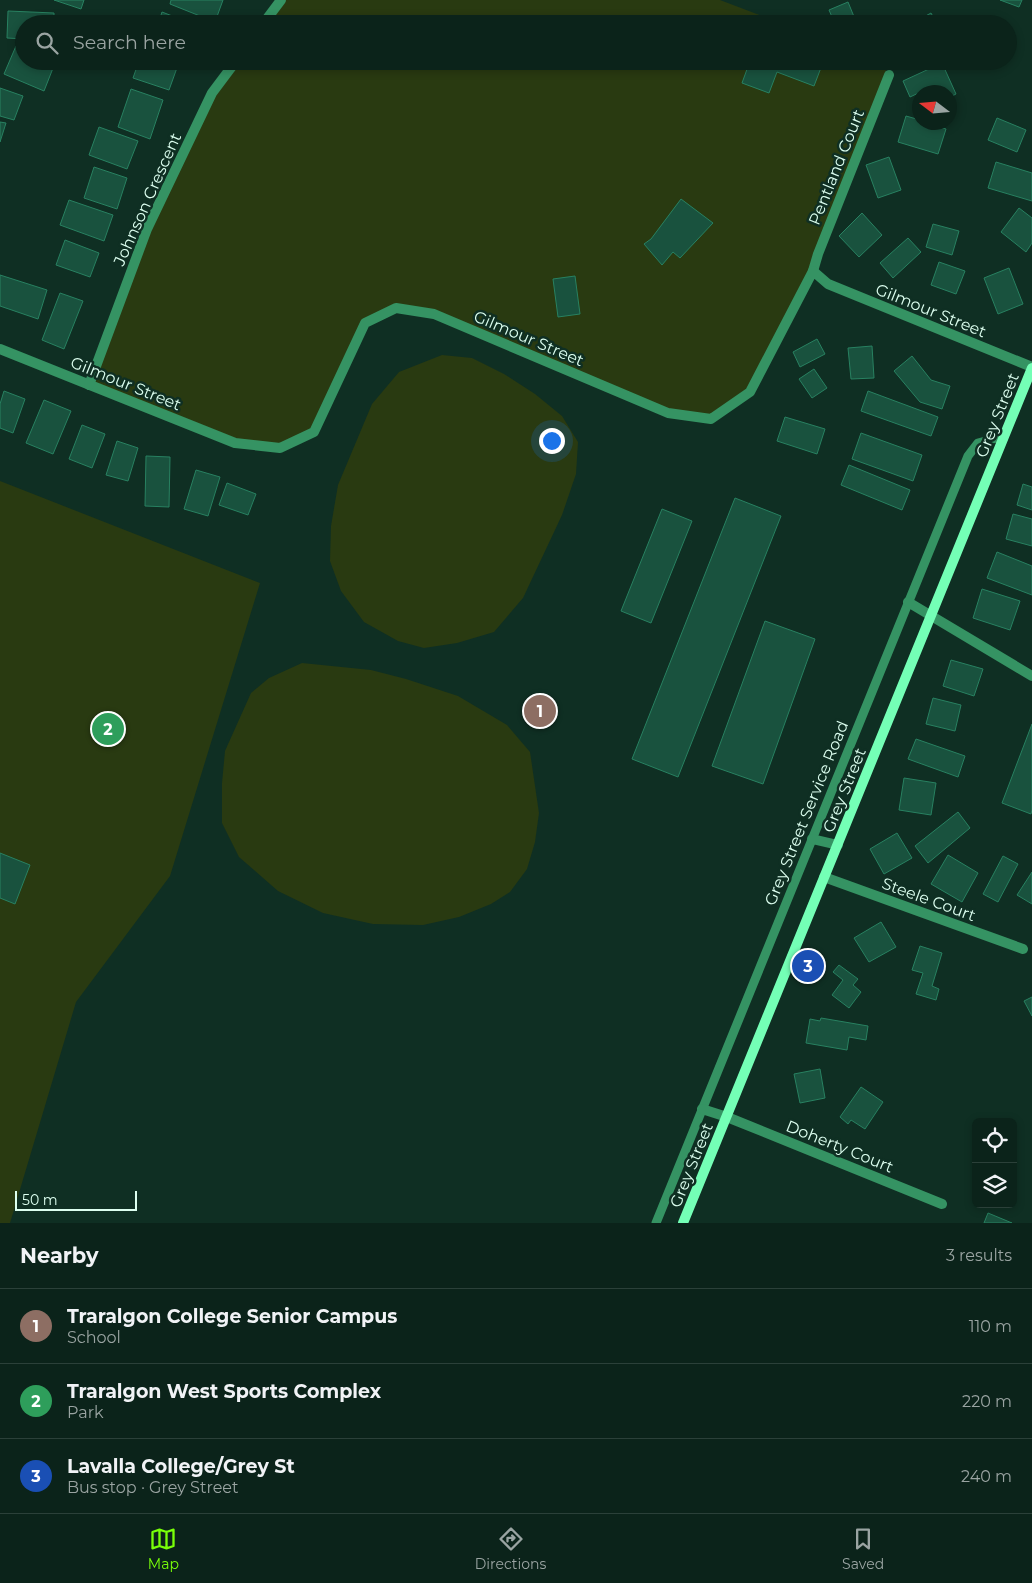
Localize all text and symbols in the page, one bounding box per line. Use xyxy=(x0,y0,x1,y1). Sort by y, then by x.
search box xyxy=(15,15,1017,70)
icon: search xyxy=(33,29,61,57)
text: Search here xyxy=(73,31,186,54)
north arrow xyxy=(912,85,957,130)
street label: Pentland Court xyxy=(805,106,868,228)
street label: Johnson Crescent xyxy=(109,129,186,269)
street label: Gilmour Street xyxy=(873,280,989,342)
street label: Gilmour Street xyxy=(471,307,587,370)
street label: Gilmour Street xyxy=(68,353,184,415)
street label: Grey Street xyxy=(972,370,1023,460)
your location xyxy=(539,428,565,454)
pin: 1 xyxy=(524,692,556,730)
pin: 2 xyxy=(92,710,124,748)
street label: Grey Street Service Road xyxy=(761,718,852,908)
street label: Grey Street xyxy=(819,745,870,835)
street label: Steele Court xyxy=(879,874,979,925)
pin: 3 xyxy=(792,947,824,985)
street label: Doherty Court xyxy=(783,1116,897,1177)
map controls xyxy=(972,1118,1017,1208)
button: locate xyxy=(972,1118,1017,1163)
street label: Grey Street xyxy=(666,1120,717,1210)
button: layers xyxy=(972,1163,1017,1208)
scale bar xyxy=(15,1188,138,1211)
text: 50 m xyxy=(22,1191,58,1209)
text: Nearby xyxy=(20,1243,99,1268)
text: 3 results xyxy=(946,1246,1012,1265)
text: Traralgon College Senior Campus xyxy=(67,1305,397,1328)
text: 1 xyxy=(33,1317,39,1336)
text: 110 m xyxy=(969,1317,1012,1336)
text: School xyxy=(67,1328,121,1347)
text: Traralgon West Sports Complex xyxy=(67,1380,381,1403)
text: 2 xyxy=(31,1392,41,1411)
text: 220 m xyxy=(962,1392,1012,1411)
text: Park xyxy=(67,1403,104,1422)
text: Lavalla College/Grey St xyxy=(67,1455,295,1478)
text: 3 xyxy=(31,1467,41,1486)
text: 240 m xyxy=(961,1467,1012,1486)
text: Bus stop · Grey Street xyxy=(67,1478,239,1497)
tab: Map xyxy=(148,1525,179,1573)
tab: Directions xyxy=(475,1525,546,1573)
tab: Saved xyxy=(842,1525,884,1573)

